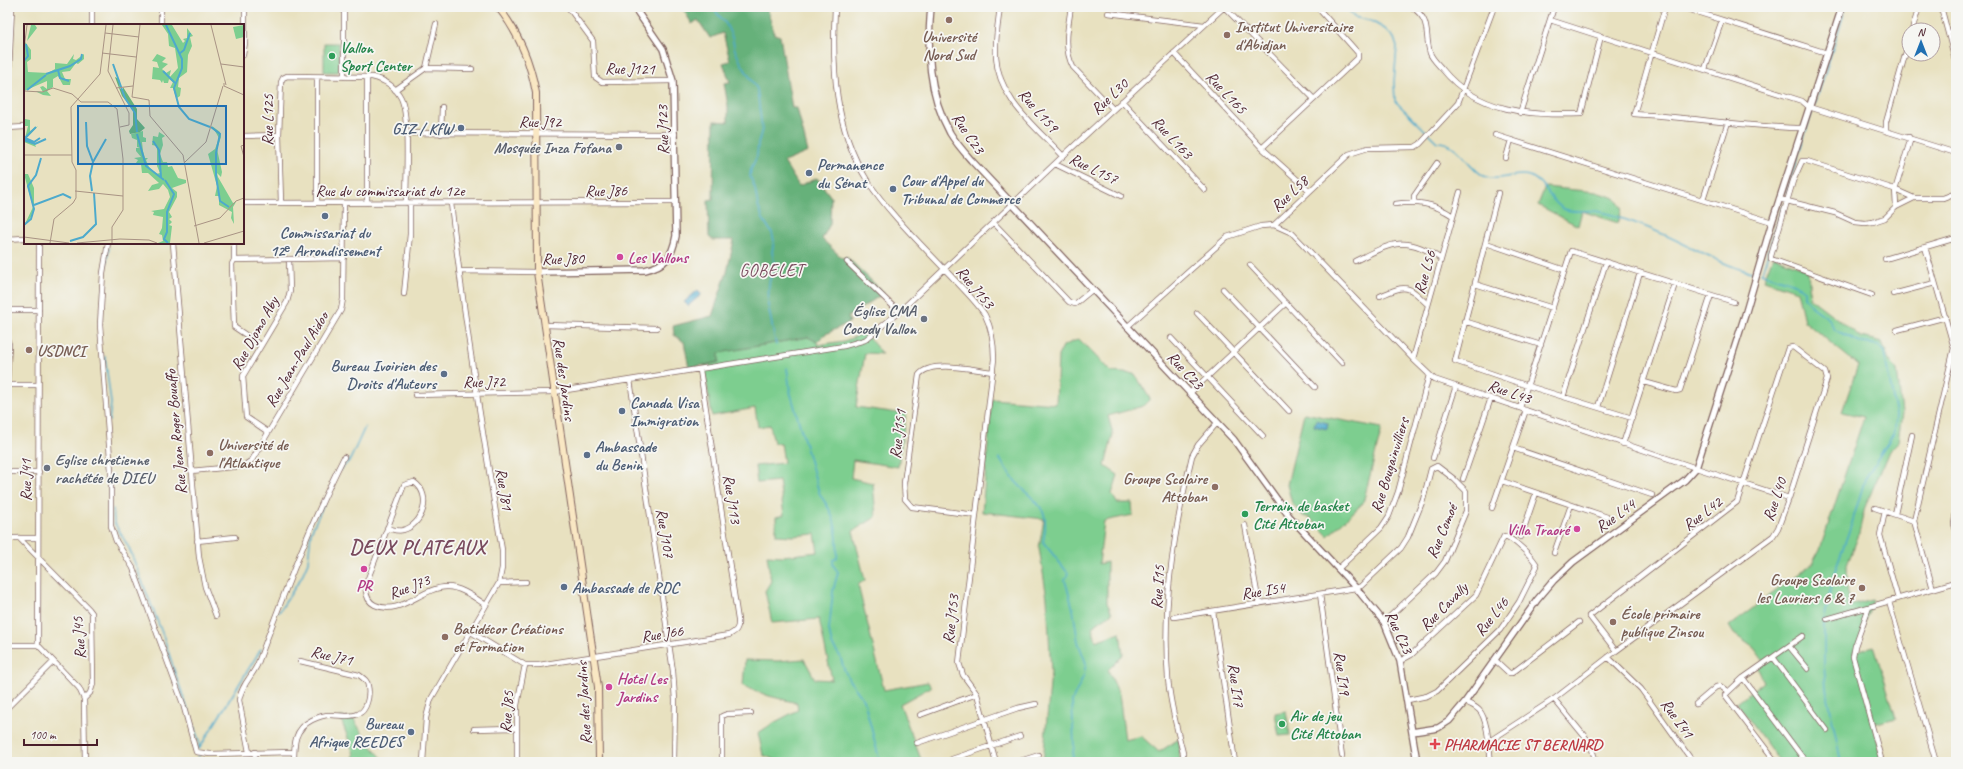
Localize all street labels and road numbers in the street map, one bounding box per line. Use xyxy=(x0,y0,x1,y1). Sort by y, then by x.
street label: Rue J121 xyxy=(605,59,656,79)
street label: Rue L165 xyxy=(1201,67,1252,119)
street label: Rue L30 xyxy=(1087,73,1134,119)
street label: Rue L159 xyxy=(1014,85,1064,138)
street label: Rue L125 xyxy=(258,93,278,146)
street label: Rue J123 xyxy=(653,103,673,155)
street label: Rue C23 xyxy=(947,109,990,159)
street label: Rue J92 xyxy=(519,112,563,132)
street label: Rue L163 xyxy=(1147,112,1198,165)
street label: Rue L157 xyxy=(1066,149,1122,190)
street label: Rue L58 xyxy=(1267,170,1314,216)
street label: Rue du commissariat du 12e xyxy=(316,181,466,201)
street label: Rue J86 xyxy=(585,181,628,201)
street label: Rue L56 xyxy=(1409,247,1441,296)
street label: Rue J80 xyxy=(542,249,586,269)
street label: Rue J153 xyxy=(952,262,1000,314)
street label: Rue Djomo Aby xyxy=(226,292,284,374)
street label: Rue Jean-Paul Aidoo xyxy=(261,306,334,411)
street label: Rue des Jardins xyxy=(548,336,580,423)
street label: Rue C23 xyxy=(1163,347,1209,395)
street label: Rue Jean Roger Bouaffo xyxy=(160,367,191,495)
street label: Rue J72 xyxy=(463,372,507,392)
street label: Rue L43 xyxy=(1485,375,1536,409)
street label: Rue J151 xyxy=(885,407,911,460)
street label: Rue Bougainvilliers xyxy=(1366,414,1414,515)
street label: Rue J41 xyxy=(16,458,36,501)
street label: Rue J81 xyxy=(491,467,517,512)
street label: Rue J113 xyxy=(718,473,746,527)
street label: Rue L40 xyxy=(1758,473,1792,524)
street label: Rue L42 xyxy=(1679,491,1728,535)
street label: Rue L44 xyxy=(1592,494,1641,537)
street label: Rue Comoé xyxy=(1422,499,1463,561)
street label: Rue J107 xyxy=(651,507,679,560)
street label: Rue I15 xyxy=(1146,564,1170,610)
street label: Rue J73 xyxy=(386,569,434,604)
street label: Rue I54 xyxy=(1240,577,1288,604)
street label: Rue Cavally xyxy=(1415,577,1473,635)
street label: Rue J153 xyxy=(938,592,964,645)
street label: Rue L46 xyxy=(1470,592,1514,640)
street label: Rue C23 xyxy=(1380,608,1418,659)
street label: Rue J45 xyxy=(67,615,90,660)
street label: Rue J66 xyxy=(640,621,685,647)
street label: Rue J71 xyxy=(309,641,355,671)
street label: Rue I19 xyxy=(1329,650,1355,698)
street label: Rue des Jardins xyxy=(572,659,596,745)
street label: Rue I17 xyxy=(1223,662,1249,709)
street label: Rue J85 xyxy=(496,689,519,734)
street label: Rue I41 xyxy=(1656,695,1699,743)

